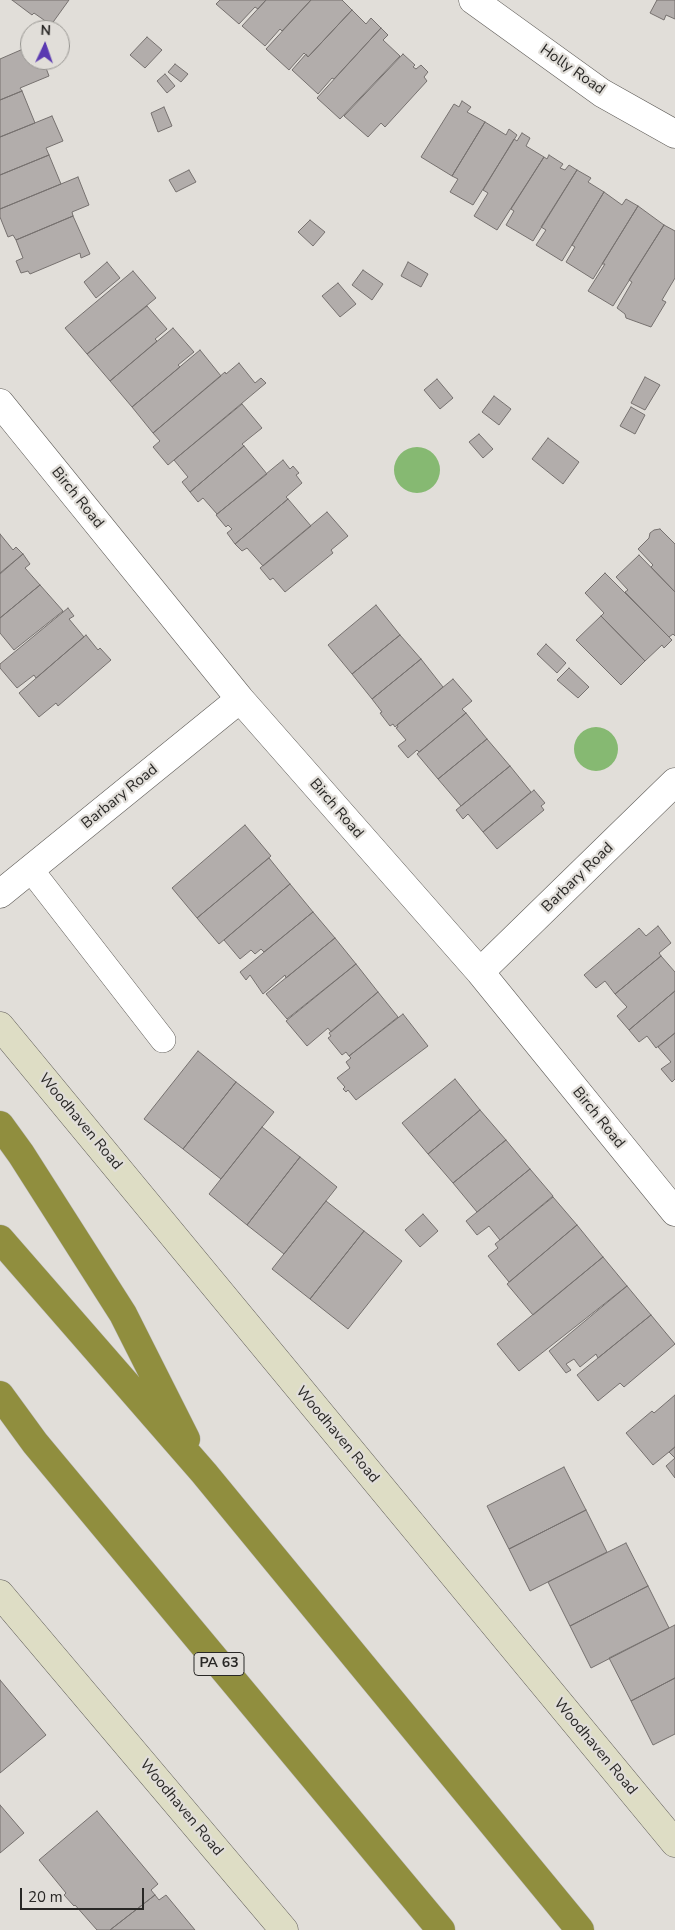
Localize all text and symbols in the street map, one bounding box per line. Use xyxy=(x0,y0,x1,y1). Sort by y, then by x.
north arrow xyxy=(20,20,70,70)
text: N xyxy=(40,21,51,40)
street label: Holly Road xyxy=(536,41,608,99)
street label: Birch Road xyxy=(47,464,107,532)
street label: Barbary Road xyxy=(78,761,162,833)
street label: Birch Road xyxy=(305,776,367,842)
street label: Barbary Road xyxy=(539,839,617,917)
street label: Woodhaven Road xyxy=(34,1070,126,1174)
street label: Birch Road xyxy=(568,1084,628,1152)
street label: Woodhaven Road xyxy=(291,1383,383,1487)
road number: PA 63 xyxy=(194,1652,244,1676)
street label: Woodhaven Road xyxy=(549,1695,641,1799)
street label: Woodhaven Road xyxy=(135,1756,227,1860)
scale bar xyxy=(22,1878,146,1910)
text: 20 m xyxy=(28,1887,63,1907)

